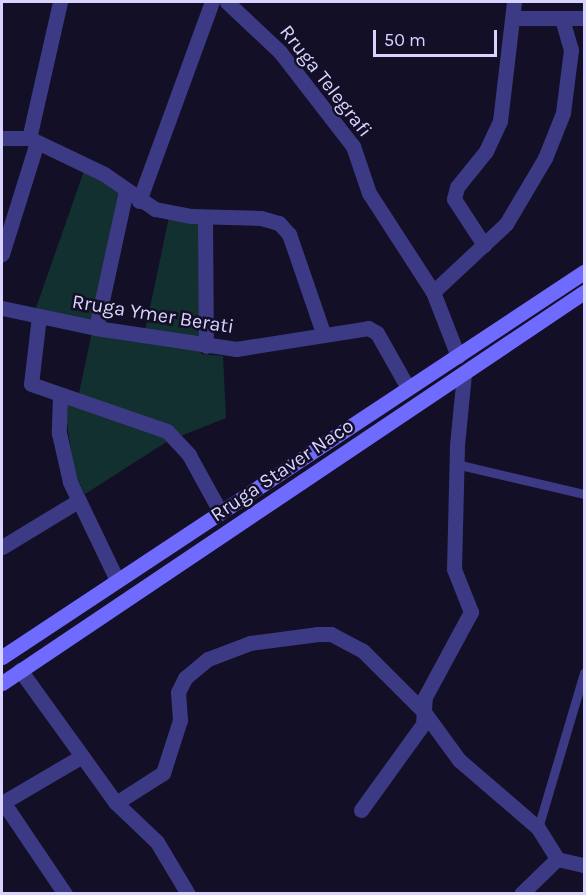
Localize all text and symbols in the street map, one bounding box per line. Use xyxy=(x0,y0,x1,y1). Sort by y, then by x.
scale bar xyxy=(376,18,500,56)
street label: Rruga Telegrafi xyxy=(275,20,377,142)
text: 50 m xyxy=(384,29,426,51)
street label: Rruga Ymer Berati xyxy=(70,289,236,339)
street label: Rruga Staver Naco xyxy=(206,413,358,527)

